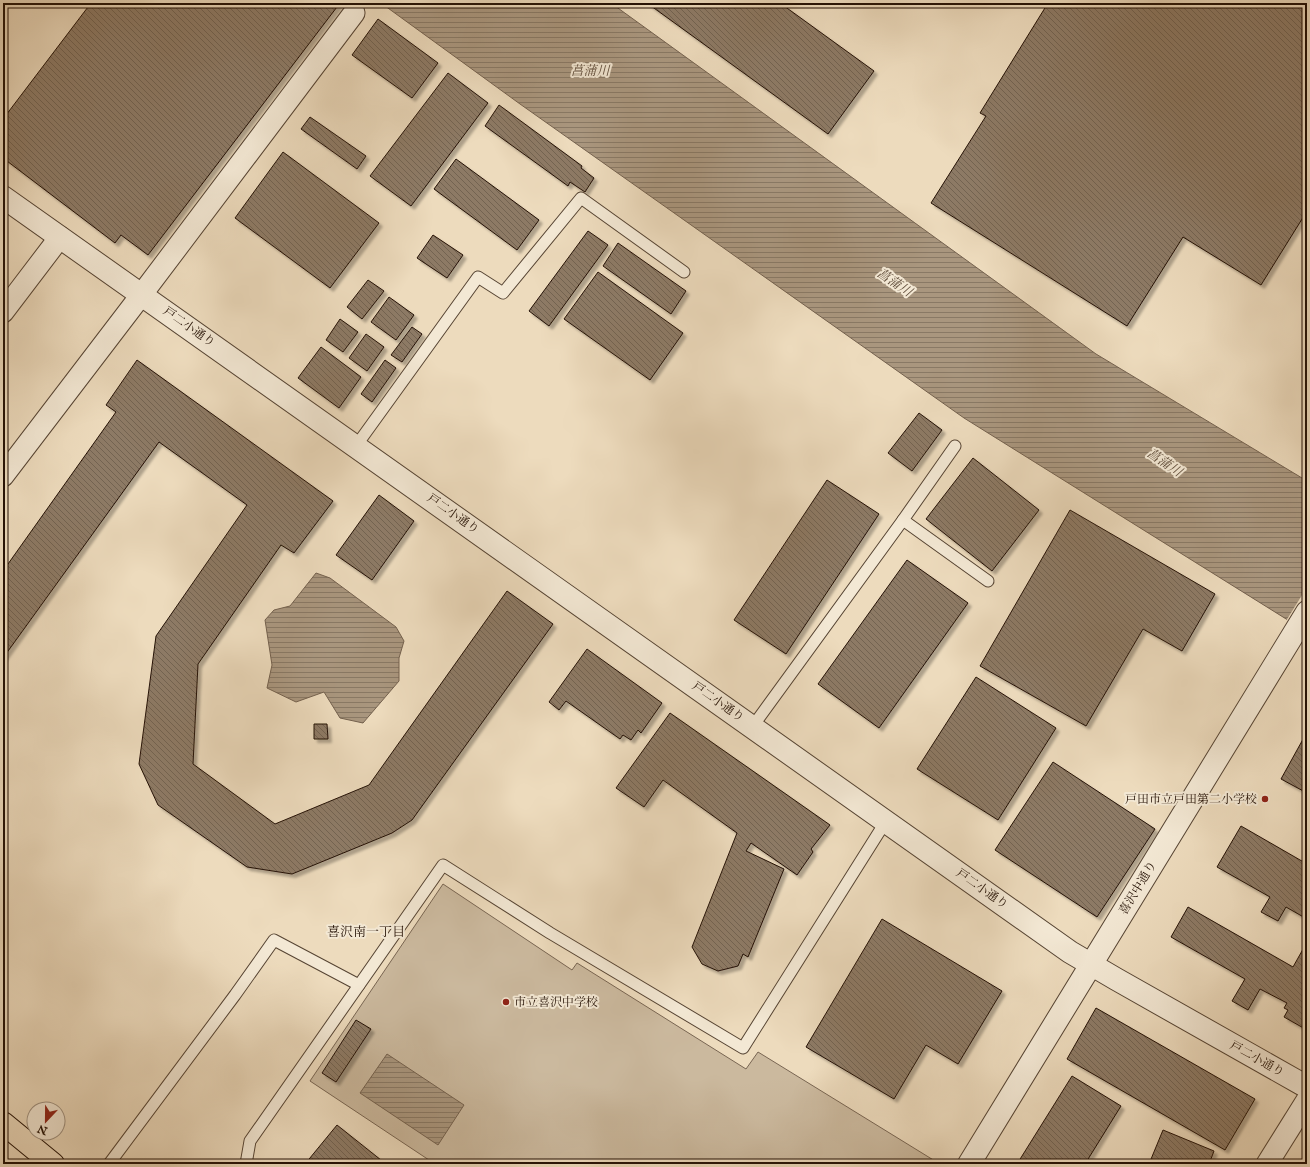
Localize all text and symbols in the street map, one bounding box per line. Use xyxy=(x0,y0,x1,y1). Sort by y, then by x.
water label: 菖蒲川 xyxy=(570,63,611,80)
water label: 菖蒲川 xyxy=(873,265,917,302)
street label: 戸二小通り xyxy=(160,304,218,350)
water label: 菖蒲川 xyxy=(1143,445,1187,482)
street label: 戸二小通り xyxy=(424,491,482,537)
street label: 戸二小通り xyxy=(689,679,747,725)
place label: 戸田市立戸田第二小学校 xyxy=(1125,792,1257,807)
marker: 戸田市立戸田第二小学校 xyxy=(1260,794,1270,804)
street label: 喜沢中通り xyxy=(1116,858,1160,918)
street label: 戸二小通り xyxy=(953,866,1011,912)
district label: 喜沢南一丁目 xyxy=(327,924,405,941)
place label: 市立喜沢中学校 xyxy=(514,995,598,1010)
marker: 市立喜沢中学校 xyxy=(501,997,511,1007)
street label: 戸二小通り xyxy=(1227,1038,1287,1080)
north arrow xyxy=(26,1101,66,1141)
text: N xyxy=(35,1121,51,1138)

